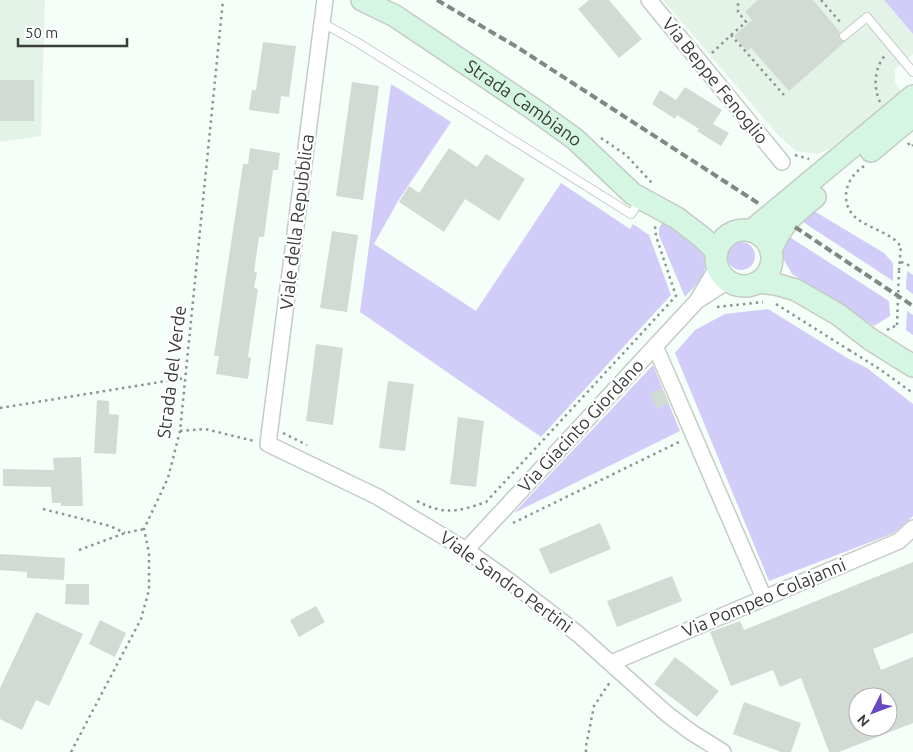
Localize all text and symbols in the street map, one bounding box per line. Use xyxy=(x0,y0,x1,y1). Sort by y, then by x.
street label: Via Beppe Fenoglio xyxy=(659,13,773,147)
scale bar xyxy=(18,15,126,47)
text: 50 m xyxy=(25,24,58,41)
street label: Strada Cambiano xyxy=(462,55,587,150)
street label: Viale della Repubblica xyxy=(275,133,317,311)
street label: Strada del Verde xyxy=(153,304,189,439)
street label: Via Giacinto Giordano xyxy=(514,355,647,496)
street label: Viale Sandro Pertini xyxy=(437,526,577,636)
street label: Via Pompeo Colajanni xyxy=(679,554,848,641)
north arrow xyxy=(848,687,898,737)
text: N xyxy=(854,711,873,730)

